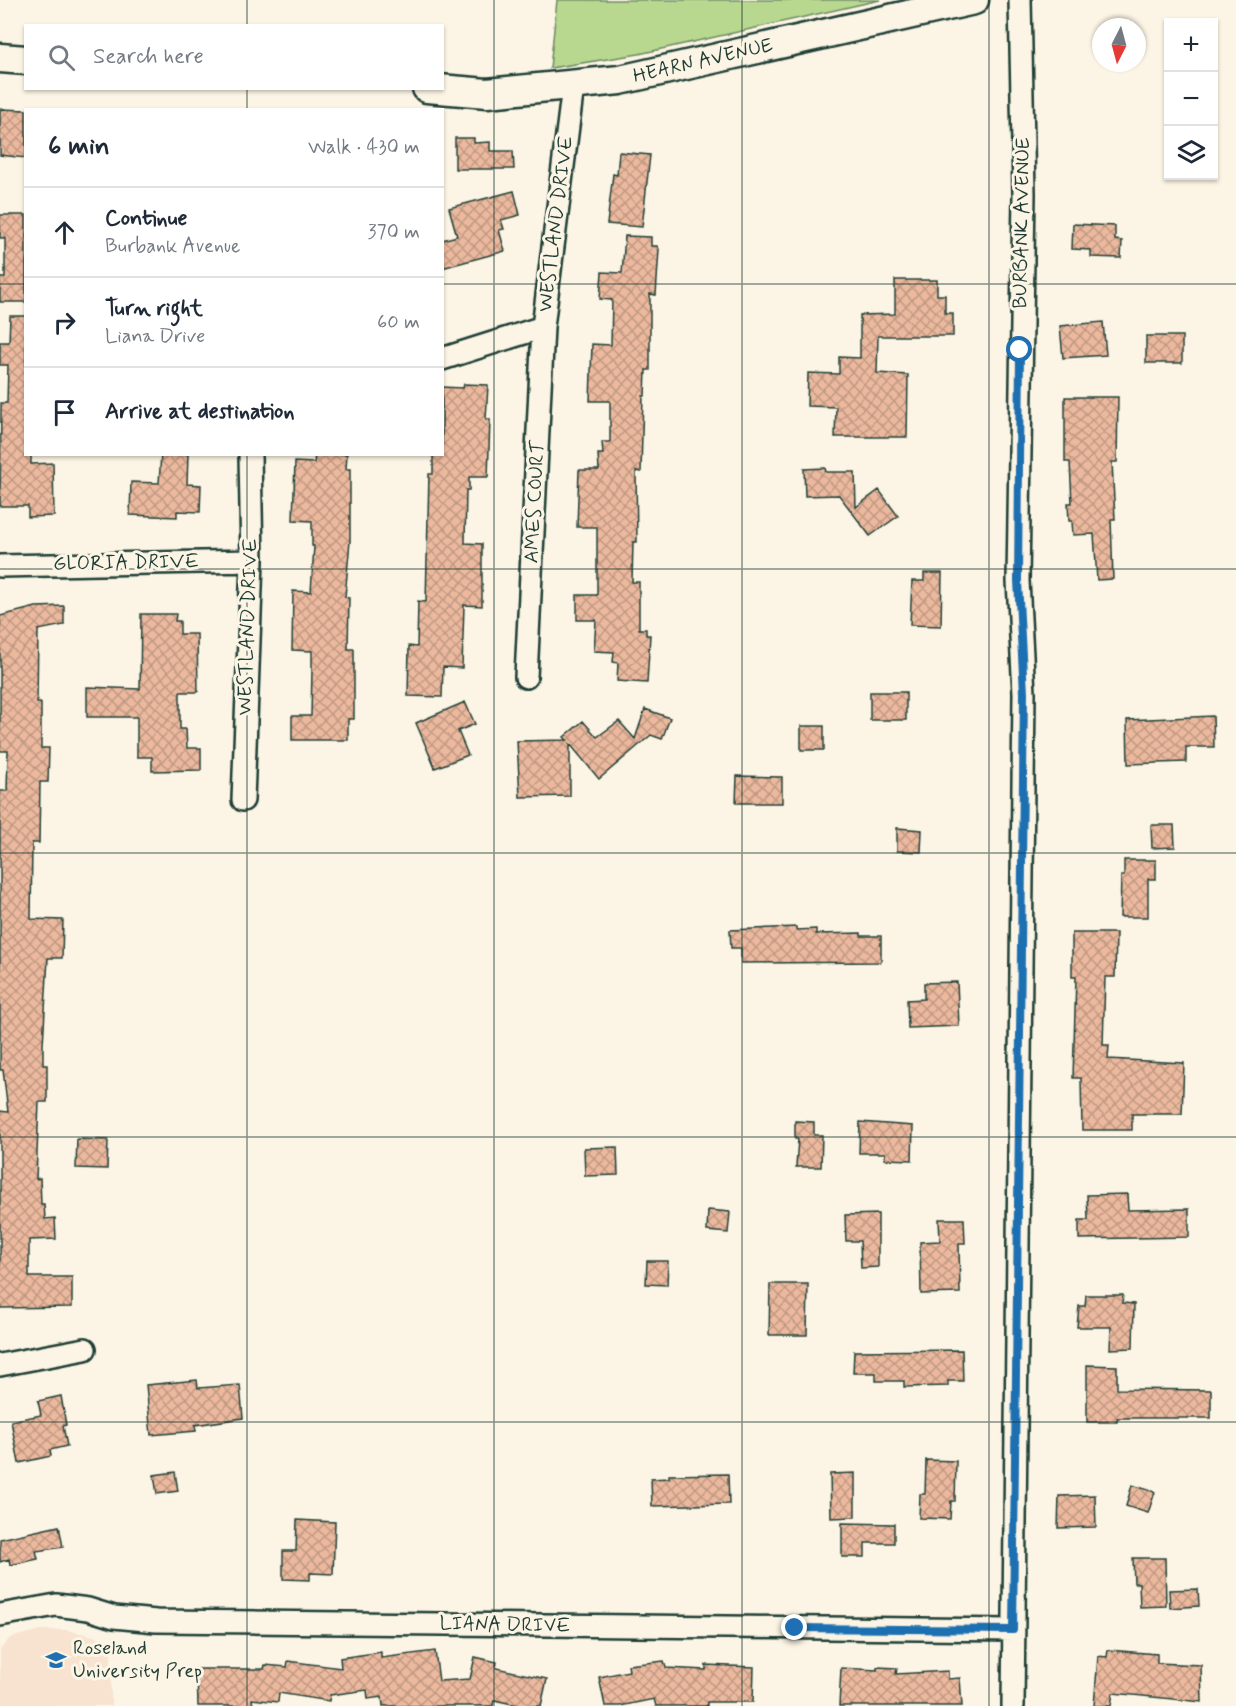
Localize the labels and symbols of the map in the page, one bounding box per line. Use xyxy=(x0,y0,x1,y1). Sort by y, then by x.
north arrow xyxy=(1092,18,1146,72)
street label: HEARN AVENUE xyxy=(630,32,776,90)
street label: WESTLAND DRIVE xyxy=(532,134,580,314)
street label: BURBANK AVENUE xyxy=(1007,137,1037,309)
route start xyxy=(1006,336,1032,362)
street label: AMES COURT xyxy=(518,439,552,564)
street label: WESTLAND DRIVE xyxy=(231,538,265,716)
street label: GLORIA DRIVE xyxy=(53,548,199,578)
street label: LIANA DRIVE xyxy=(439,1610,571,1640)
route end xyxy=(781,1614,807,1640)
place label: Roseland University Prep xyxy=(73,1635,202,1685)
school or university icon: Roseland University Prep xyxy=(44,1648,68,1672)

